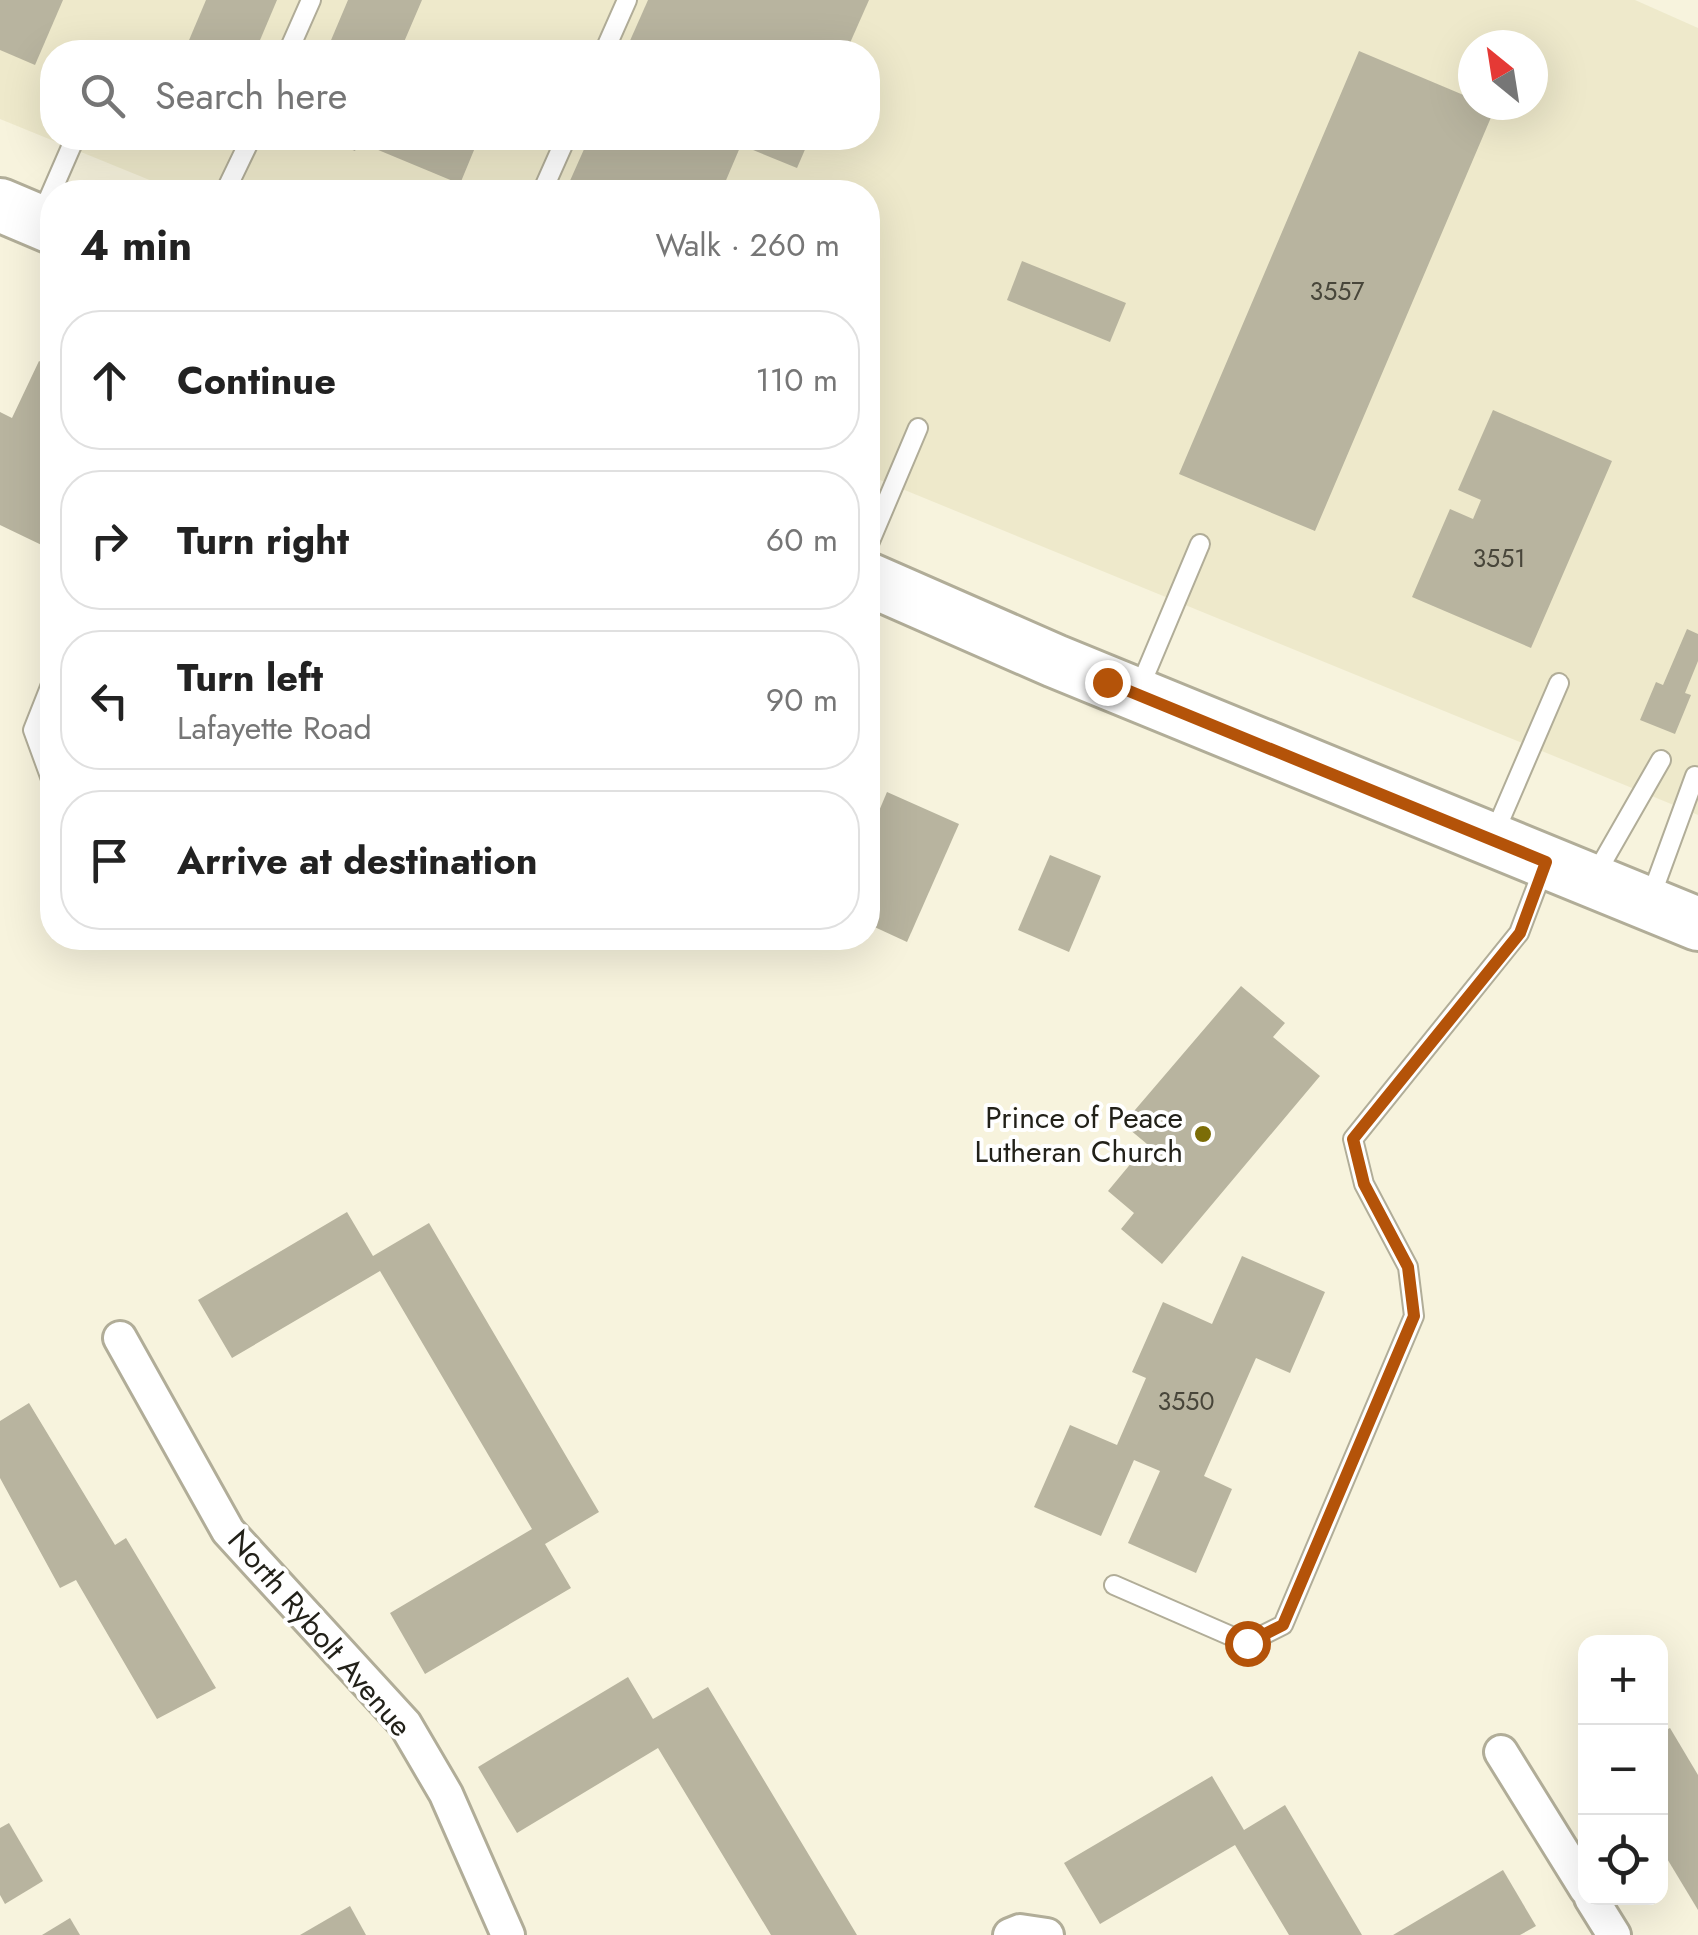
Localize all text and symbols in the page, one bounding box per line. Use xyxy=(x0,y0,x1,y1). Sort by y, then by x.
north arrow xyxy=(1458,30,1548,120)
search box xyxy=(40,40,880,150)
icon: search xyxy=(75,68,130,123)
text: Search here xyxy=(155,68,347,123)
text: 4 min xyxy=(80,215,192,276)
text: Walk · 260 m xyxy=(655,222,840,268)
house number: 3557 xyxy=(1310,273,1364,309)
icon: ahead xyxy=(82,353,137,408)
text: Continue xyxy=(177,353,336,408)
text: 110 m xyxy=(755,357,838,403)
icon: right xyxy=(82,513,137,568)
text: Turn right xyxy=(177,513,349,568)
text: 60 m xyxy=(766,517,838,563)
house number: 3551 xyxy=(1472,540,1526,576)
text: Turn left xyxy=(177,650,323,705)
route end xyxy=(1085,660,1131,706)
icon: left xyxy=(82,673,137,728)
text: 90 m xyxy=(766,677,838,723)
text: Lafayette Road xyxy=(177,705,372,751)
icon: arrive xyxy=(82,833,137,888)
text: Arrive at destination xyxy=(177,833,538,888)
place label: Prince of Peace Lutheran Church xyxy=(975,1096,1183,1173)
marker: Prince of Peace Lutheran Church xyxy=(1192,1123,1214,1145)
house number: 3550 xyxy=(1158,1383,1214,1419)
street label: North Rybolt Avenue xyxy=(218,1520,422,1746)
route start xyxy=(1225,1621,1271,1667)
map controls xyxy=(1578,1635,1668,1905)
button: + xyxy=(1578,1635,1668,1725)
button: − xyxy=(1578,1725,1668,1815)
button: locate xyxy=(1578,1815,1668,1905)

